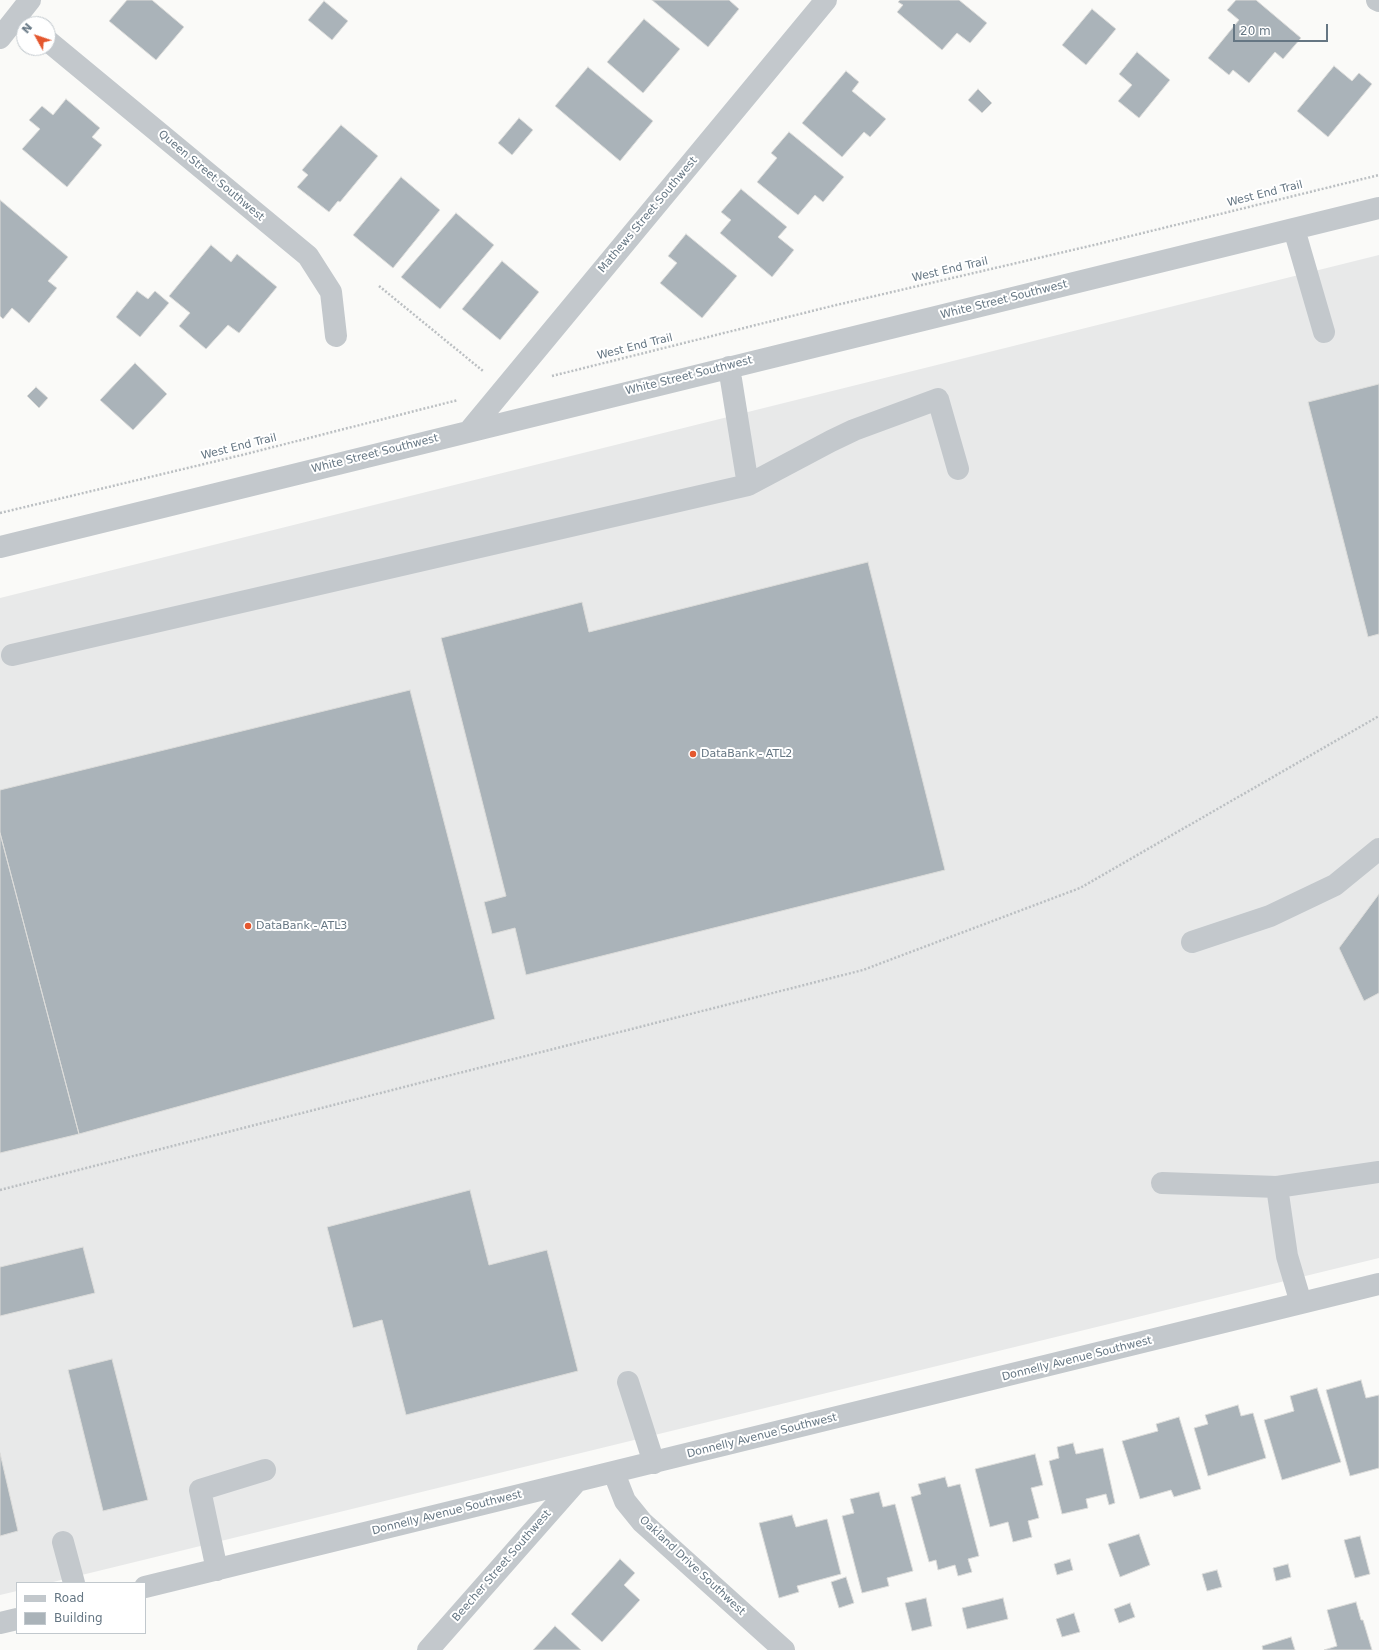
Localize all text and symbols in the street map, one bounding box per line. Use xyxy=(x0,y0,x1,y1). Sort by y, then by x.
north arrow xyxy=(16,16,56,56)
scale bar xyxy=(1235,16,1330,42)
text: N xyxy=(19,21,35,36)
text: 20 m xyxy=(1240,24,1271,38)
street label: Queen Street Southwest xyxy=(155,128,267,224)
street label: Mathews Street Southwest xyxy=(596,154,700,276)
street label: West End Trail xyxy=(1226,178,1304,210)
street label: West End Trail xyxy=(911,255,989,285)
street label: White Street Southwest xyxy=(939,278,1069,322)
street label: West End Trail xyxy=(596,331,674,363)
street label: White Street Southwest xyxy=(624,354,754,398)
street label: West End Trail xyxy=(200,431,278,463)
street label: White Street Southwest xyxy=(310,432,440,476)
place label: DataBank - ATL2 xyxy=(701,747,792,761)
marker: DataBank - ATL2 xyxy=(688,749,698,759)
place label: DataBank - ATL3 xyxy=(256,919,347,933)
marker: DataBank - ATL3 xyxy=(243,921,253,931)
street label: Donnelly Avenue Southwest xyxy=(1001,1334,1153,1384)
street label: Donnelly Avenue Southwest xyxy=(686,1411,838,1461)
street label: Donnelly Avenue Southwest xyxy=(371,1488,523,1538)
street label: Beecher Street Southwest xyxy=(450,1507,554,1625)
street label: Oakland Drive Southwest xyxy=(636,1514,748,1618)
legend xyxy=(16,1582,146,1634)
text: Road xyxy=(54,1591,84,1605)
text: Building xyxy=(54,1611,103,1625)

